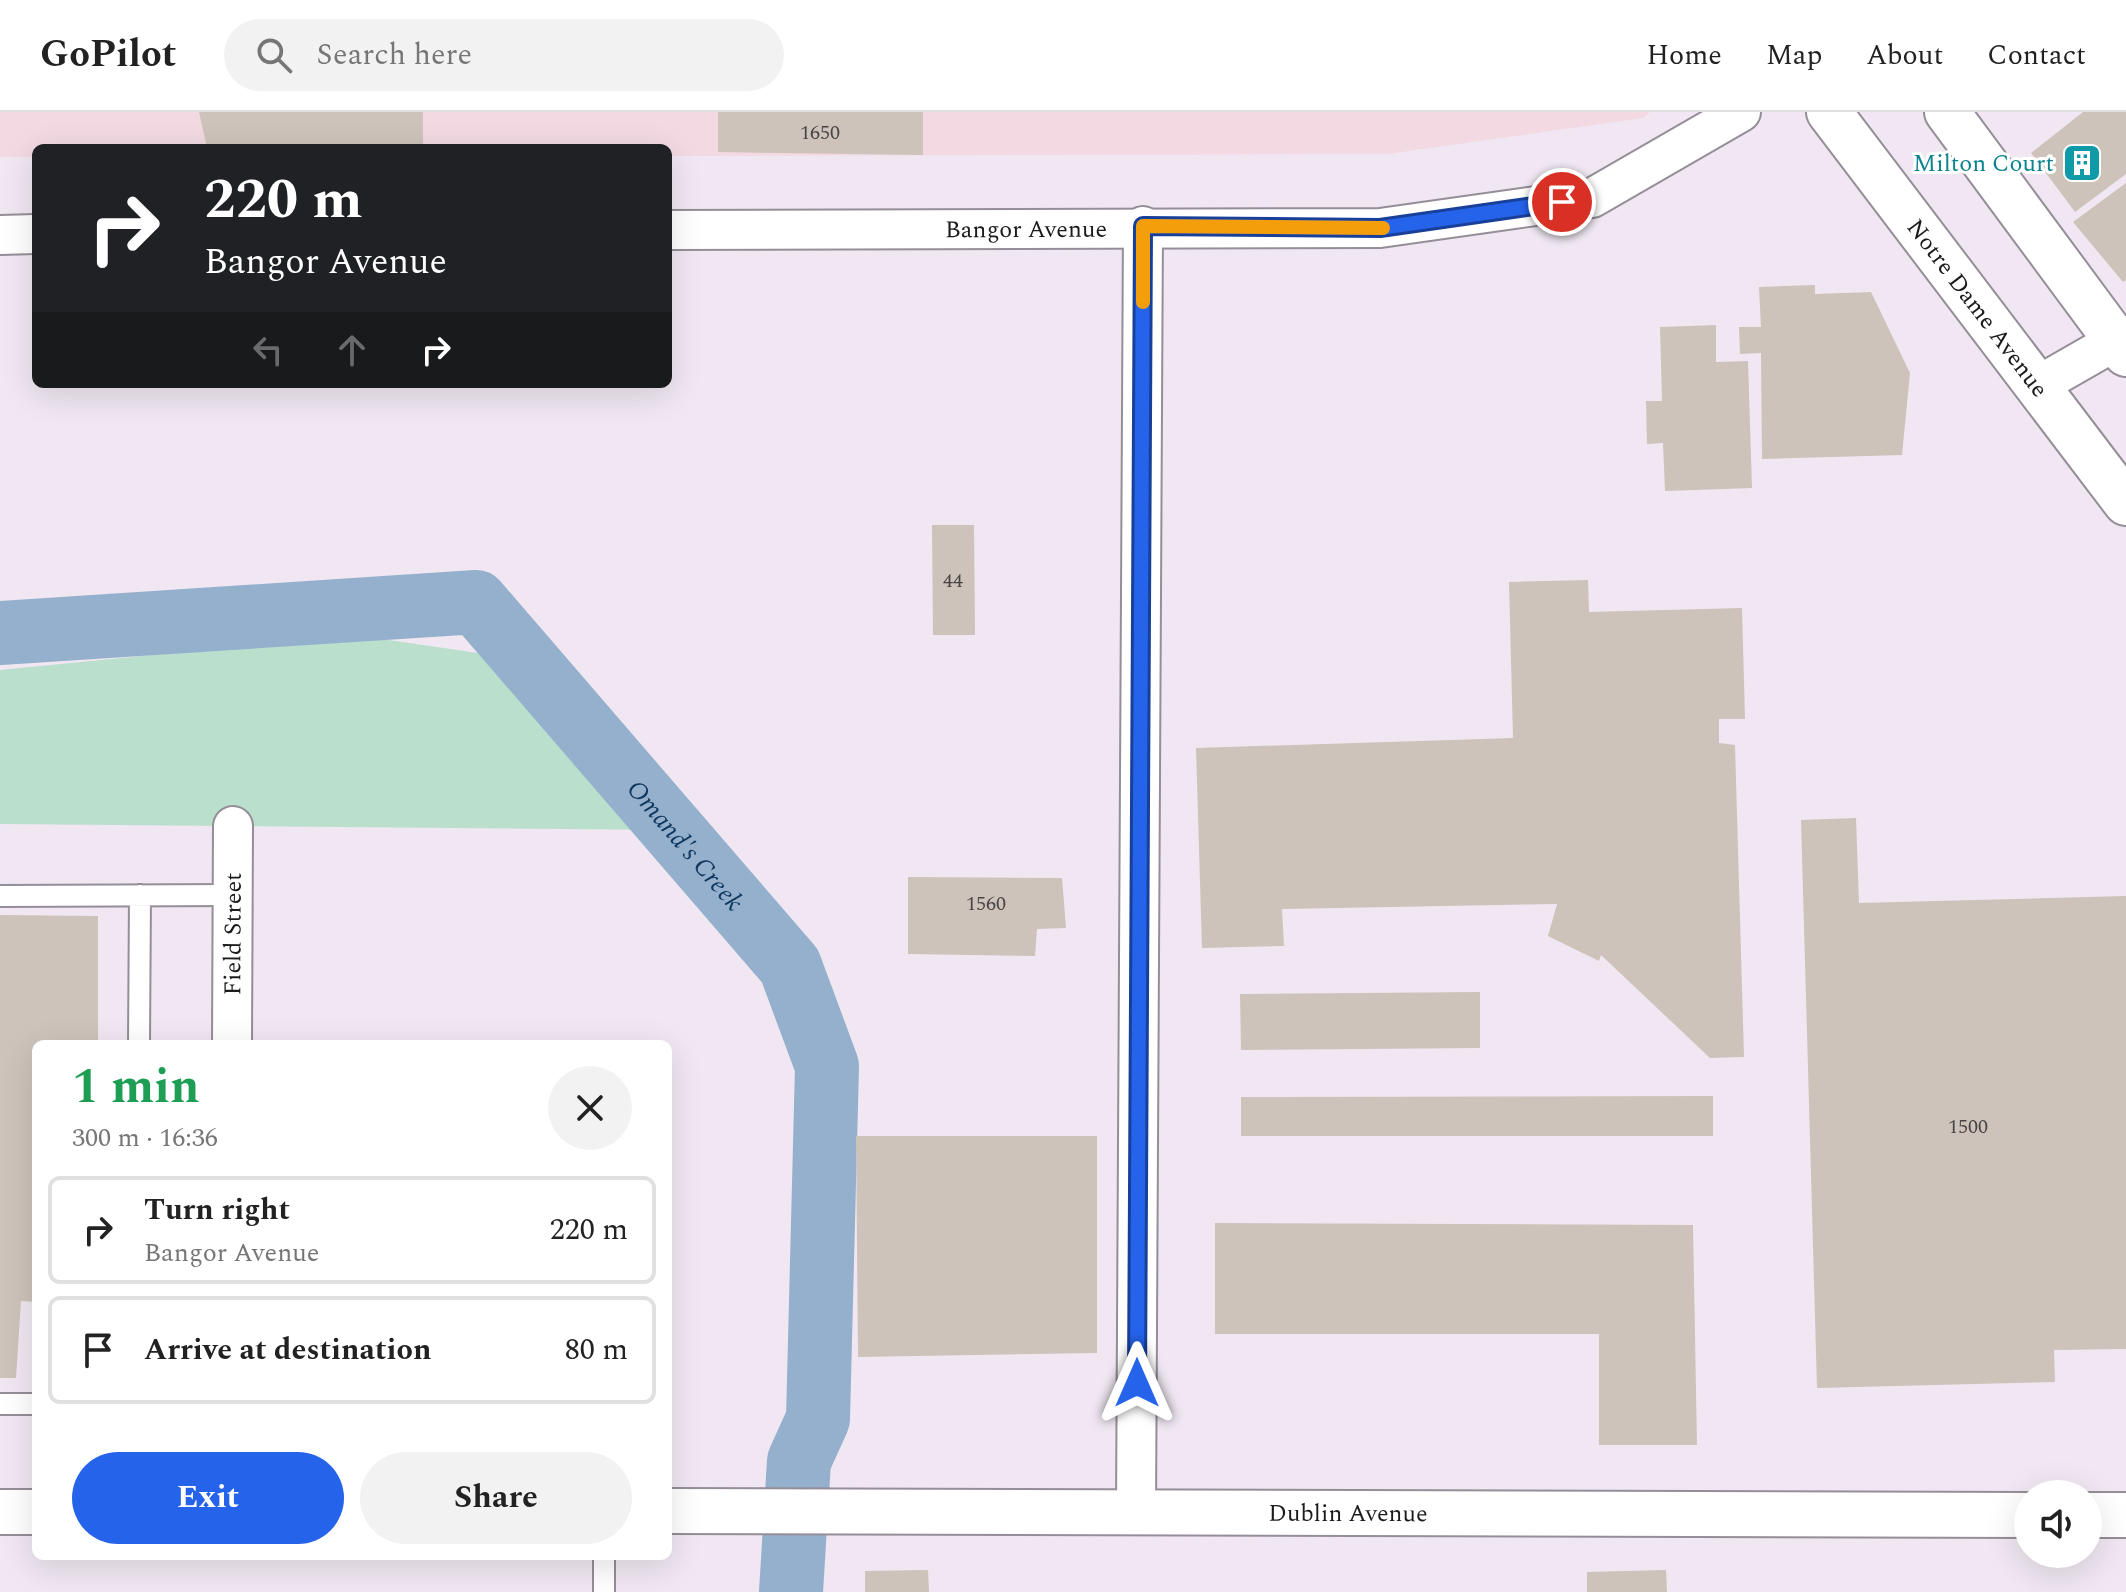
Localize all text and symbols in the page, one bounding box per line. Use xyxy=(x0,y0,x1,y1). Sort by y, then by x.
search box xyxy=(224,19,784,91)
text: GoPilot xyxy=(40,26,176,84)
text: Search here xyxy=(316,32,472,78)
icon: search xyxy=(252,33,296,77)
text: Home xyxy=(1646,34,1722,77)
text: Map xyxy=(1766,34,1822,77)
text: About xyxy=(1866,34,1943,77)
text: Contact xyxy=(1987,34,2086,77)
house number: 1650 xyxy=(800,118,840,148)
building icon: Milton Court xyxy=(2061,142,2103,184)
place label: Milton Court xyxy=(1913,146,2054,182)
text: 220 m xyxy=(204,158,363,243)
pin xyxy=(1528,168,1596,236)
icon: right xyxy=(72,176,176,280)
icon: arrive xyxy=(1540,180,1584,224)
street label: Bangor Avenue xyxy=(945,212,1107,248)
street label: Notre Dame Avenue xyxy=(1897,212,2057,405)
text: Bangor Avenue xyxy=(204,235,447,290)
icon: left xyxy=(246,328,290,372)
icon: ahead xyxy=(330,328,374,372)
icon: right xyxy=(414,328,458,372)
house number: 44 xyxy=(943,566,963,596)
water label: Omand's Creek xyxy=(617,771,753,920)
street label: Field Street xyxy=(215,872,252,996)
house number: 1560 xyxy=(966,889,1006,919)
text: 1 min xyxy=(72,1051,200,1124)
button: close xyxy=(548,1066,632,1150)
house number: 1500 xyxy=(1948,1112,1988,1142)
text: 300 m · 16:36 xyxy=(72,1118,218,1158)
text: Turn right xyxy=(144,1187,290,1233)
text: 220 m xyxy=(550,1207,628,1253)
icon: right xyxy=(76,1208,120,1252)
text: Bangor Avenue xyxy=(144,1233,319,1273)
text: Arrive at destination xyxy=(144,1327,431,1373)
text: 80 m xyxy=(565,1327,628,1373)
icon: arrive xyxy=(76,1328,120,1372)
position arrow xyxy=(1095,1341,1179,1425)
button: Exit xyxy=(72,1452,344,1544)
button: Share xyxy=(360,1452,632,1544)
map controls xyxy=(2014,1480,2102,1568)
button: sound xyxy=(2014,1480,2102,1568)
street label: Dublin Avenue xyxy=(1268,1496,1428,1532)

